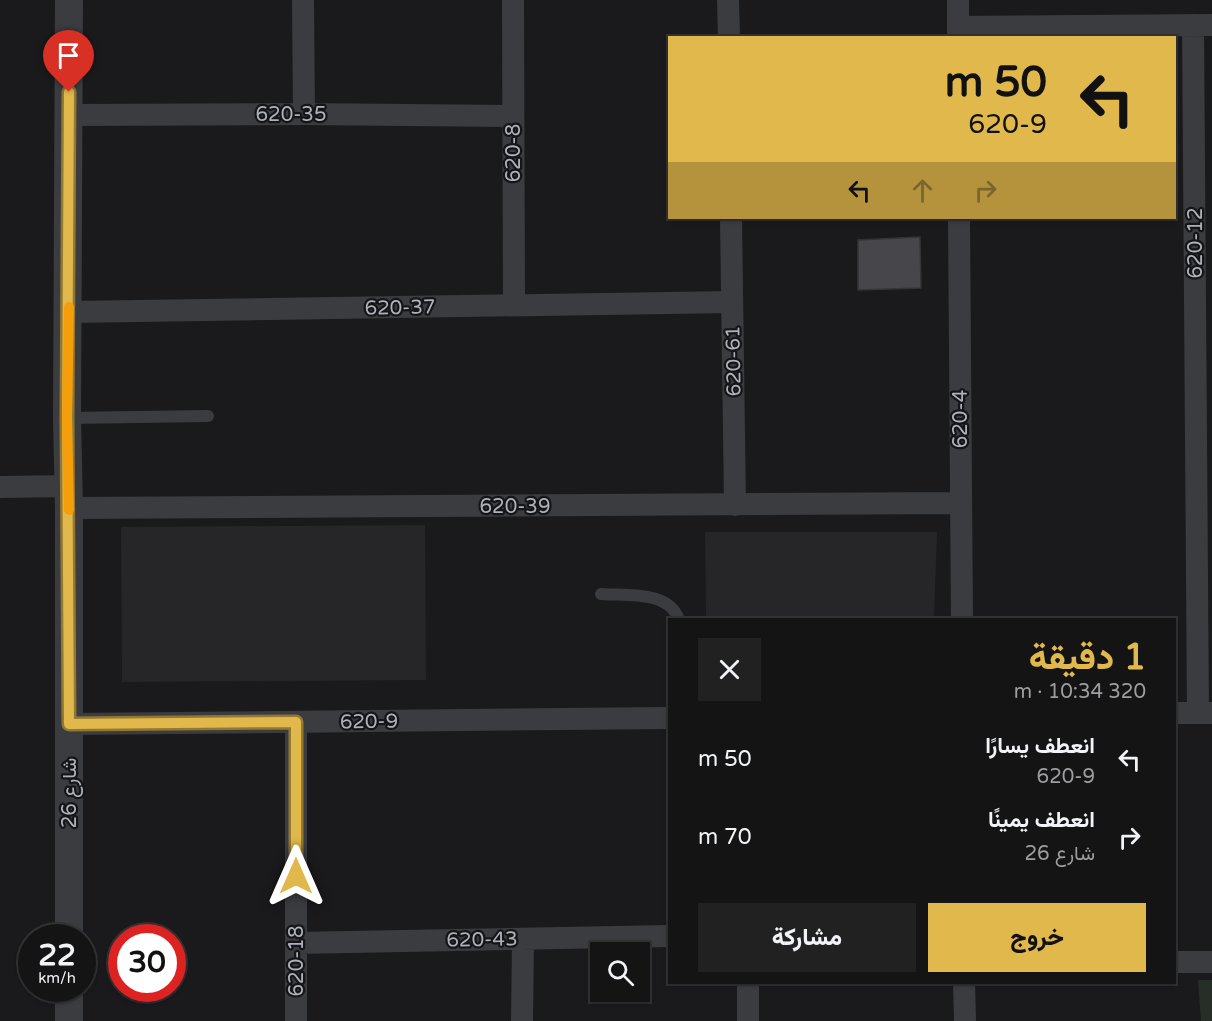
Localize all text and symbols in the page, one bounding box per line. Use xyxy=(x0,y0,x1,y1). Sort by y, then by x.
pin xyxy=(43,30,94,92)
icon: arrive xyxy=(52,39,85,72)
text: 50 m xyxy=(945,57,1047,108)
icon: left xyxy=(1068,60,1146,138)
street label: 620-35 xyxy=(256,103,326,127)
text: 620-9 xyxy=(968,108,1047,141)
street label: 620-8 xyxy=(502,124,526,182)
icon: left xyxy=(843,174,876,207)
icon: ahead xyxy=(906,174,939,207)
icon: right xyxy=(969,174,1002,207)
street label: 620-12 xyxy=(1184,208,1208,278)
street label: 620-37 xyxy=(364,295,436,321)
street label: 620-61 xyxy=(721,325,747,397)
street label: 620-4 xyxy=(949,390,973,448)
street label: 620-39 xyxy=(480,495,550,519)
text: 1 دقيقة xyxy=(1029,636,1146,679)
button: close xyxy=(698,638,761,701)
text: 320 m · 10:34 xyxy=(1014,680,1146,704)
street label: 620-9 xyxy=(340,709,398,735)
text: انعطف يسارًا xyxy=(985,733,1095,759)
icon: left xyxy=(1113,743,1146,776)
text: 50 m xyxy=(698,746,752,772)
street label: شارع 26 xyxy=(58,758,83,828)
text: 620-9 xyxy=(1037,765,1095,789)
text: انعطف يمينًا xyxy=(988,807,1095,833)
icon: right xyxy=(1113,821,1146,854)
text: 70 m xyxy=(698,824,752,850)
text: شارع 26 xyxy=(1024,842,1095,866)
position arrow xyxy=(264,844,328,908)
button: مشاركة xyxy=(698,903,916,972)
button: خروج xyxy=(928,903,1146,972)
speed limit sign: 30 xyxy=(108,924,186,1002)
street label: 620-18 xyxy=(285,926,309,996)
street label: 620-43 xyxy=(446,927,518,953)
text: 22 xyxy=(38,937,76,974)
map controls xyxy=(590,942,650,1002)
button: search xyxy=(590,942,650,1002)
text: km/h xyxy=(38,969,76,987)

